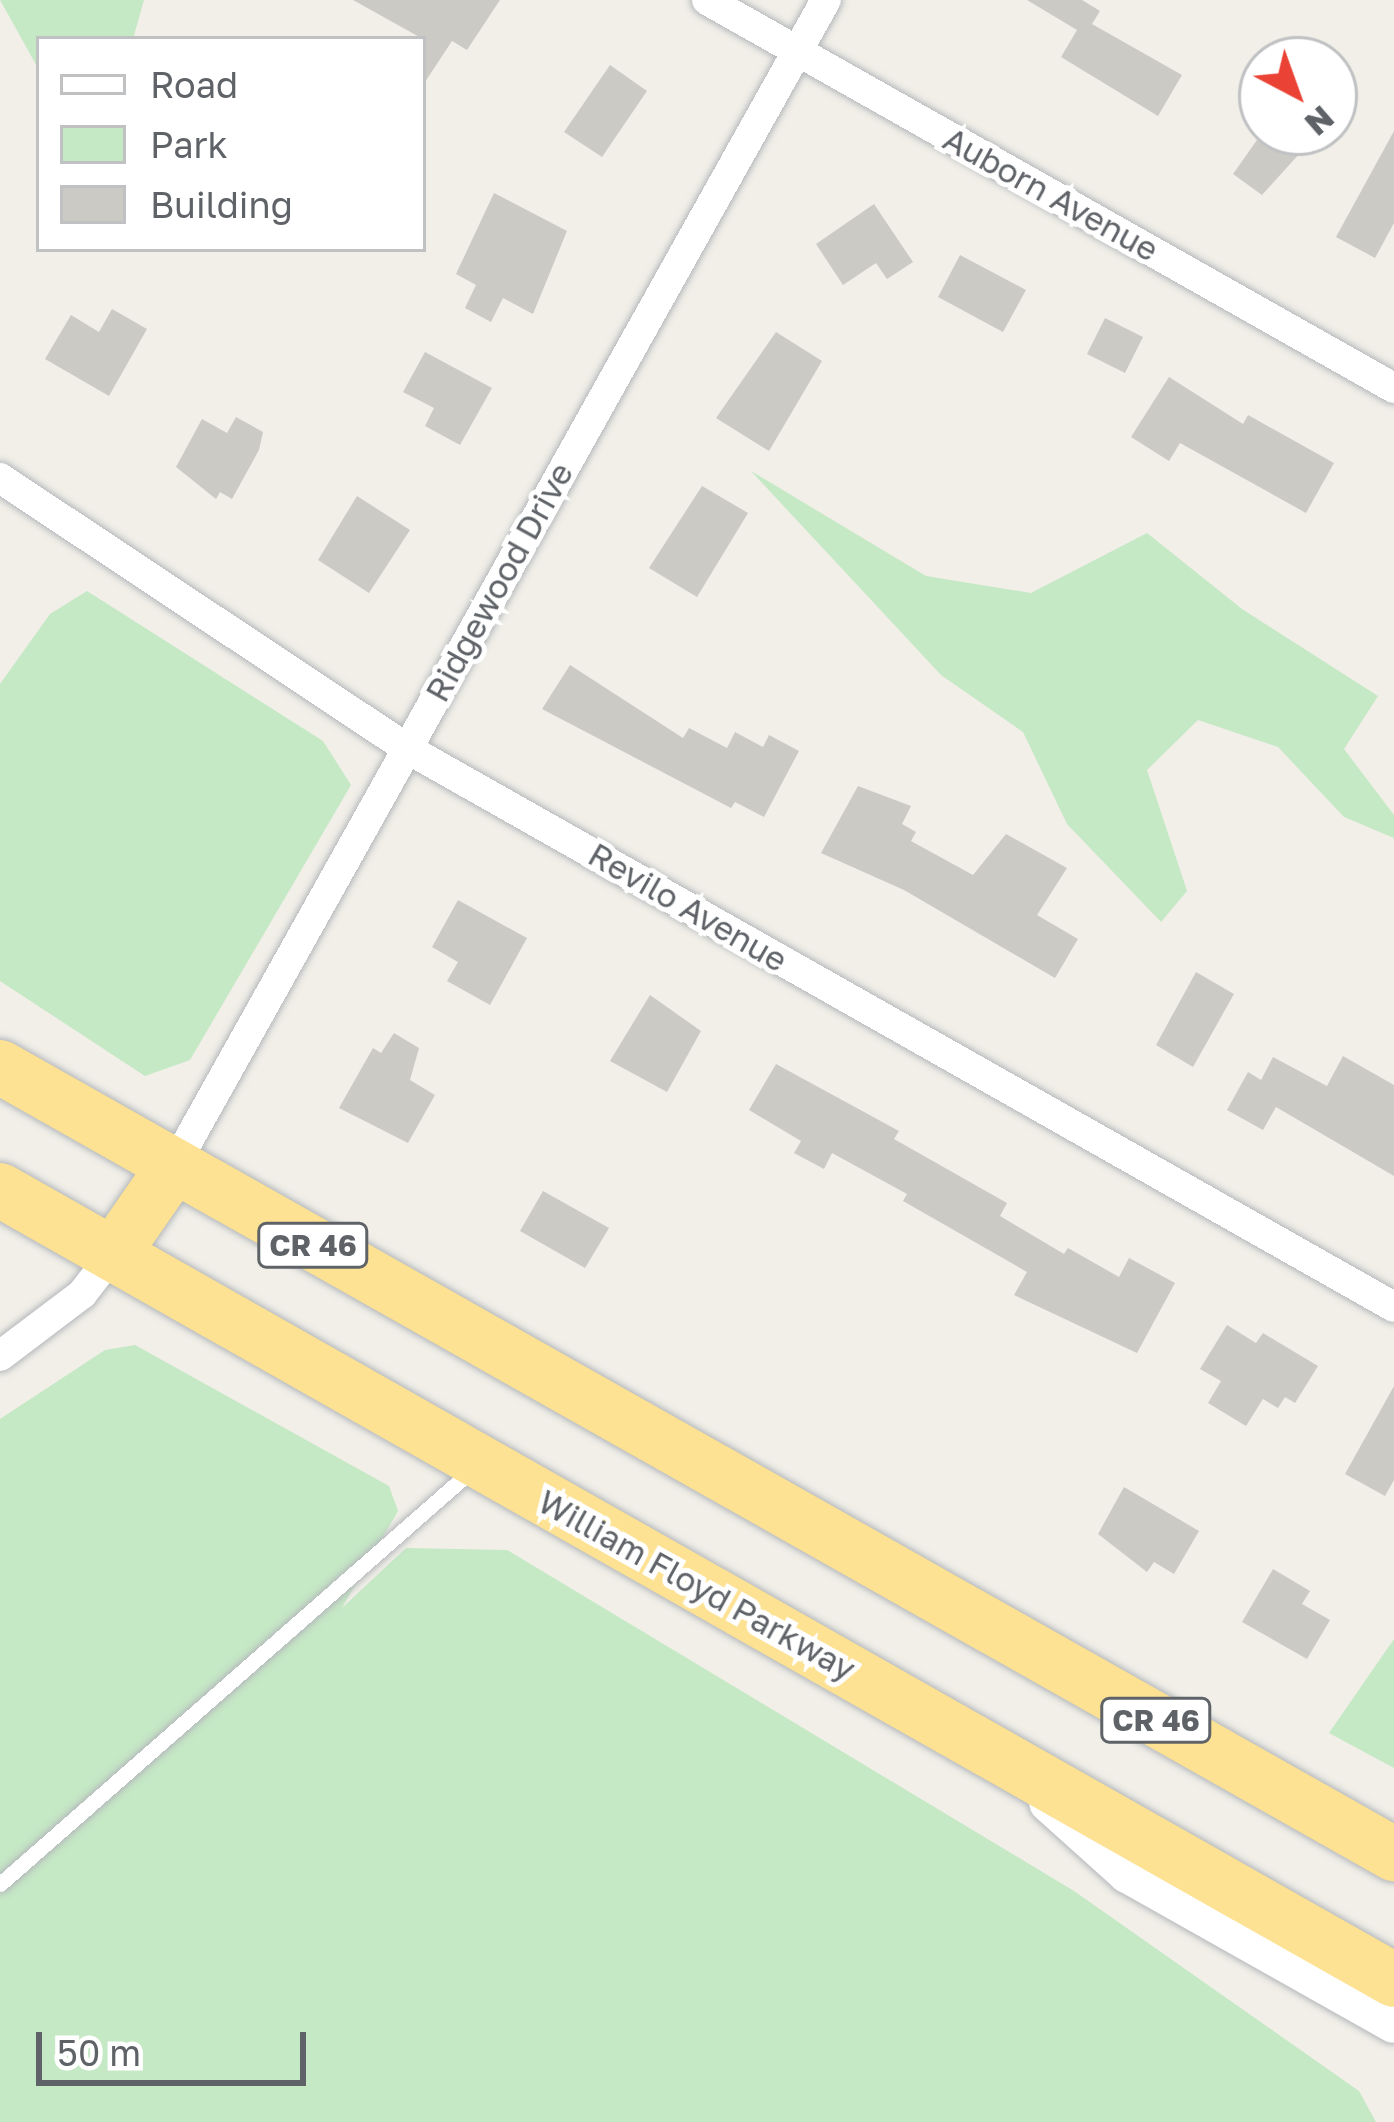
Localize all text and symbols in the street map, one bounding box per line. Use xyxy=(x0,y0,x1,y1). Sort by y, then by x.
legend xyxy=(36,36,426,252)
north arrow xyxy=(1238,36,1358,156)
text: Road xyxy=(150,63,238,106)
text: N xyxy=(1298,98,1342,144)
street label: Auborn Avenue xyxy=(937,119,1165,269)
text: Park xyxy=(150,123,228,166)
text: Building xyxy=(150,183,293,226)
street label: Ridgewood Drive xyxy=(417,456,581,708)
street label: Revilo Avenue xyxy=(582,834,794,980)
road number: CR 46 xyxy=(256,1221,370,1269)
street label: William Floyd Parkway xyxy=(532,1481,862,1689)
road number: CR 46 xyxy=(1099,1696,1213,1744)
scale bar xyxy=(42,2008,312,2082)
text: 50 m xyxy=(57,2031,141,2074)

